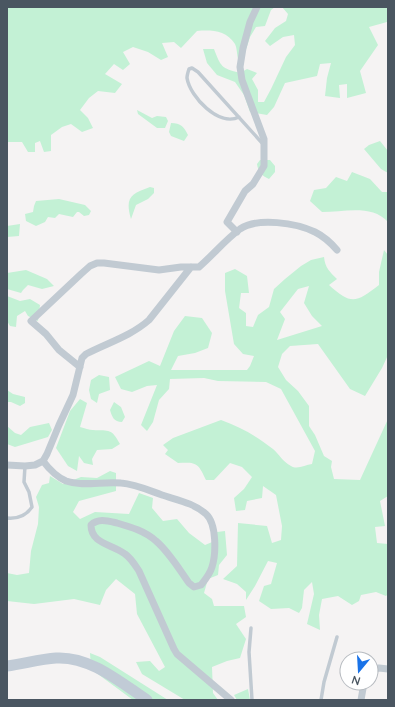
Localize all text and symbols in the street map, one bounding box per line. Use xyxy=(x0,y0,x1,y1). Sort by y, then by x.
north arrow xyxy=(339,651,379,691)
text: N xyxy=(350,673,362,688)

